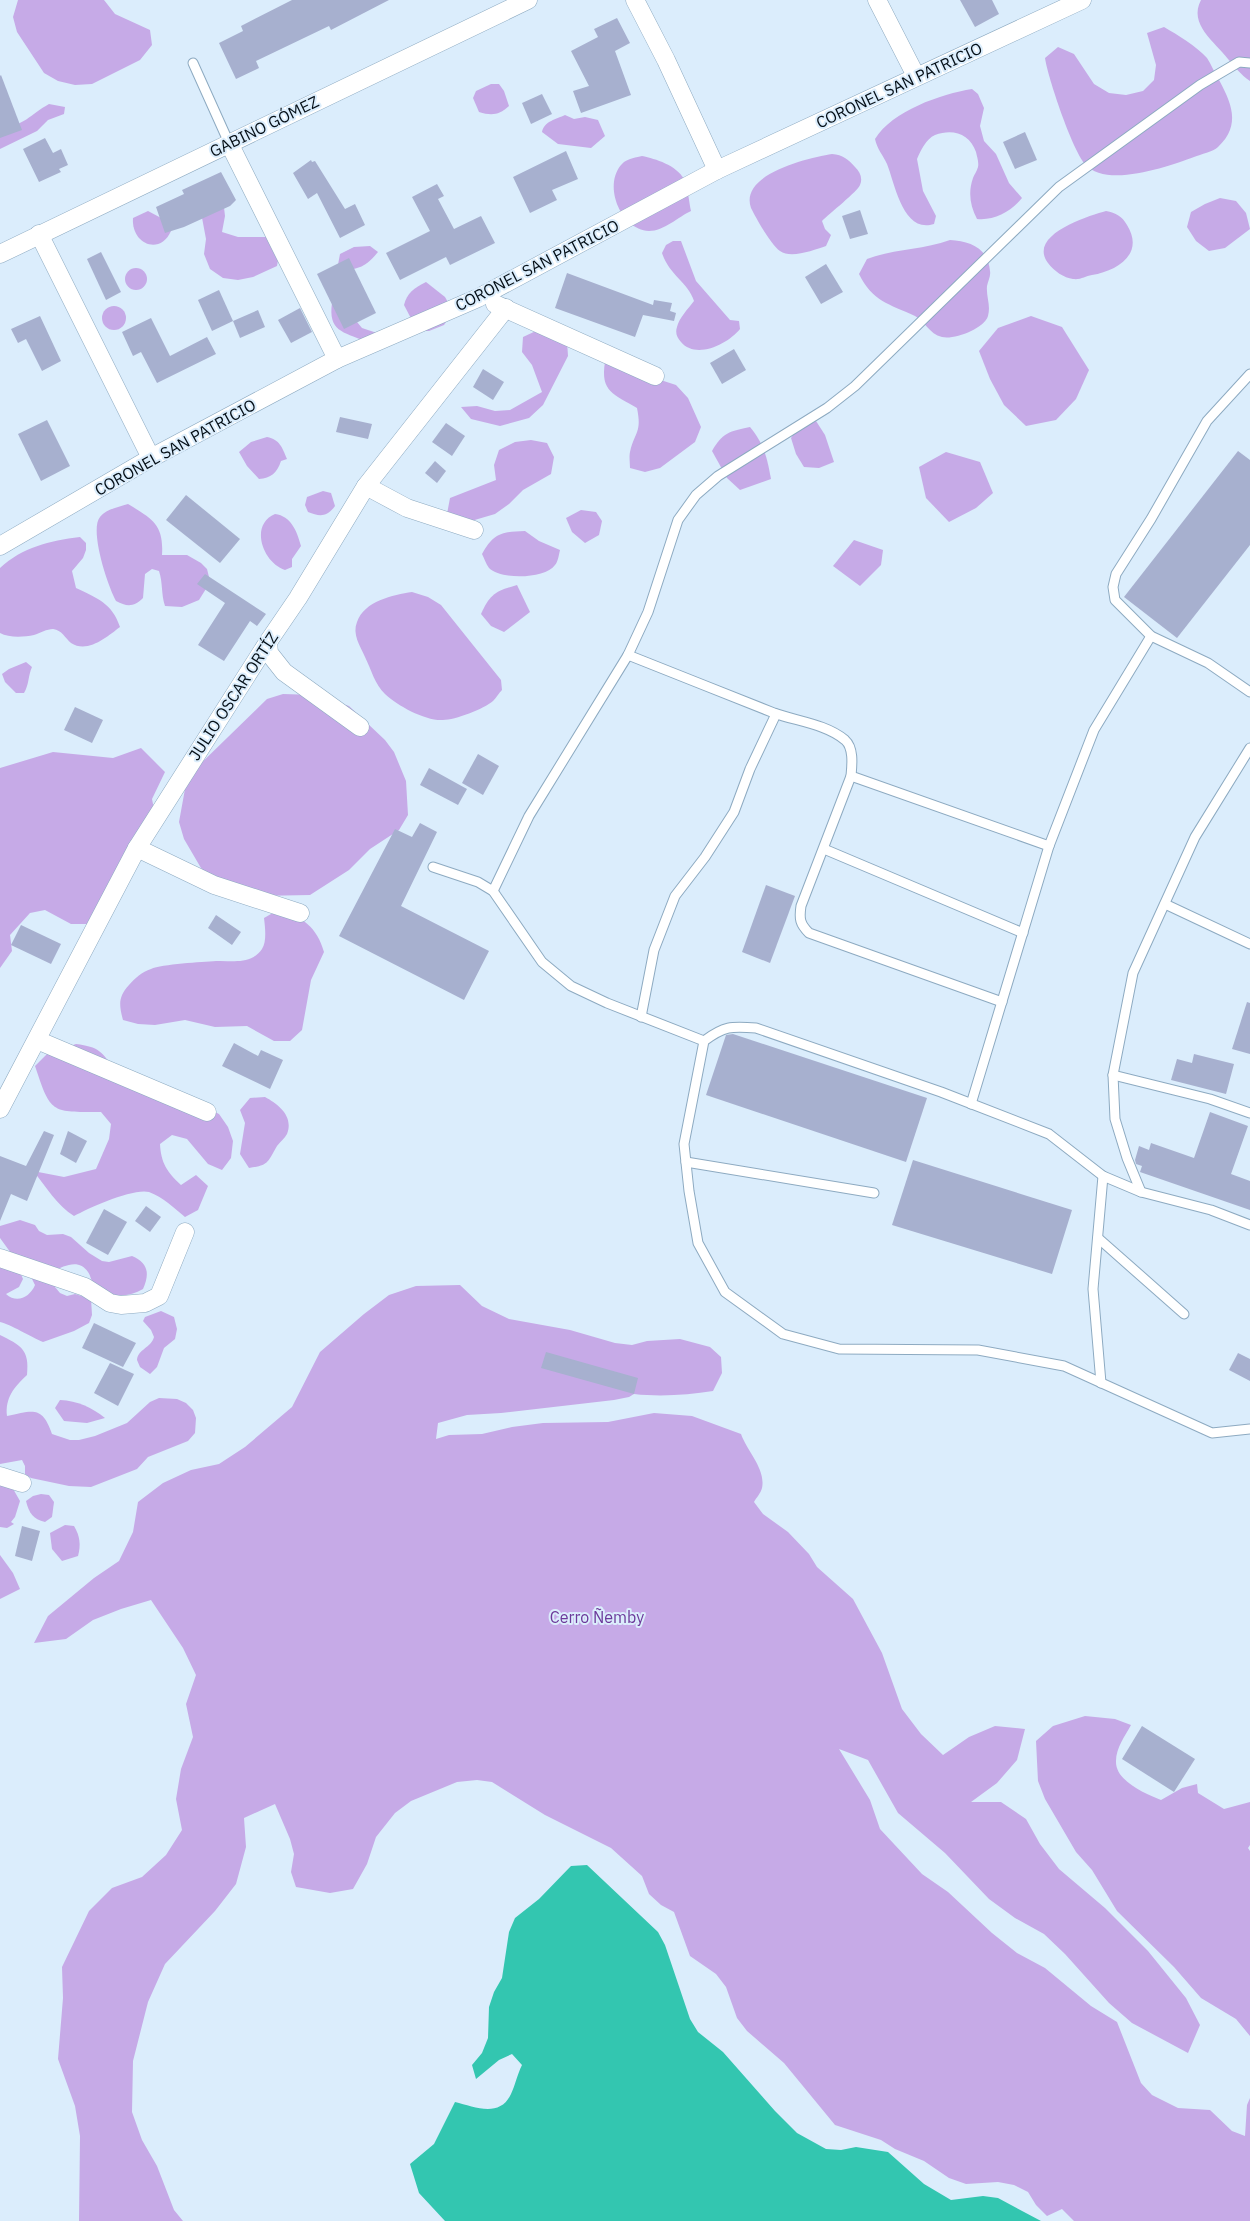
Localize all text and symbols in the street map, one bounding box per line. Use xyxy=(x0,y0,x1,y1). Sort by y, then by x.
street label: CORONEL SAN PATRICIO xyxy=(813,38,985,132)
street label: GABINO GÓMEZ xyxy=(206,90,322,161)
street label: CORONEL SAN PATRICIO xyxy=(452,215,622,315)
street label: CORONEL SAN PATRICIO xyxy=(91,394,259,500)
street label: JULIO OSCAR ORTÍZ xyxy=(183,627,282,764)
park label: Cerro Ñemby xyxy=(550,1607,644,1627)

